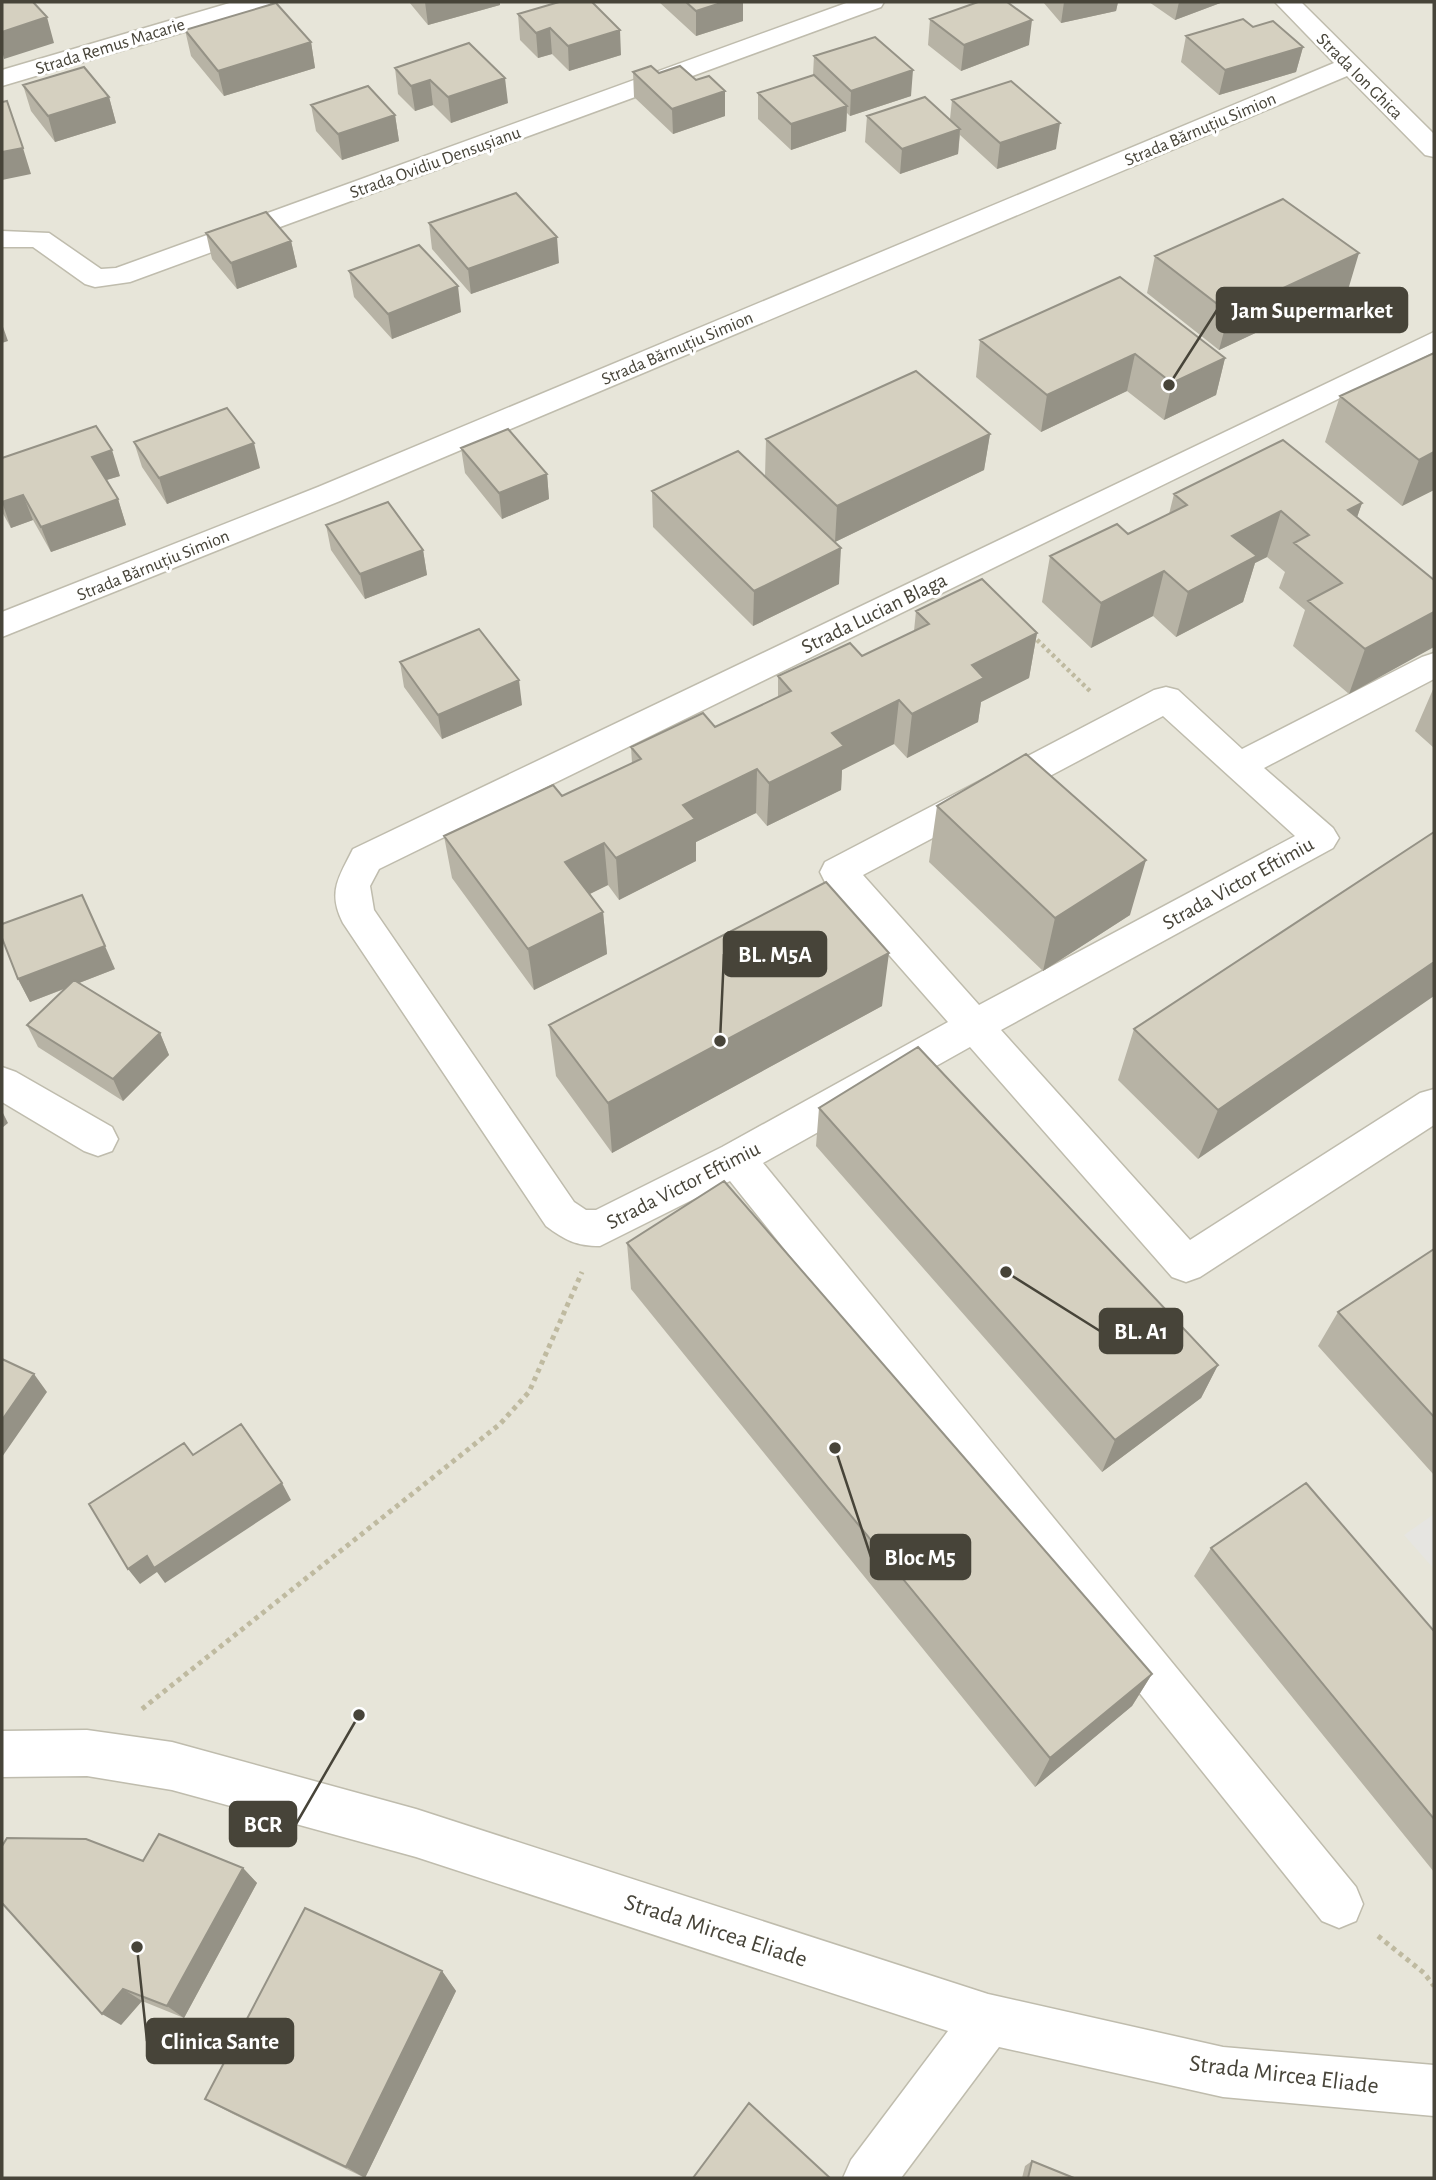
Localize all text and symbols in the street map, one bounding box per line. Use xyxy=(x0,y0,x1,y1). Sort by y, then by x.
street label: Strada Remus Macarie xyxy=(33,16,187,78)
street label: Strada Ion Ghica xyxy=(1313,30,1406,123)
street label: Strada Bărnuțiu Simion xyxy=(1122,90,1279,171)
street label: Strada Ovidiu Densușianu xyxy=(347,124,524,203)
callout: Jam Supermarket xyxy=(1217,288,1407,332)
text: Jam Supermarket xyxy=(1231,300,1393,323)
street label: Strada Bărnuțiu Simion xyxy=(599,309,756,390)
street label: Strada Bărnuțiu Simion xyxy=(75,527,233,606)
street label: Strada Lucian Blaga xyxy=(798,569,951,658)
street label: Strada Victor Eftimiu xyxy=(1159,833,1318,934)
callout: BL. M5A xyxy=(724,932,826,976)
text: BL. M5A xyxy=(738,944,812,967)
street label: Strada Victor Eftimiu xyxy=(603,1138,764,1233)
callout: BL. A1 xyxy=(1100,1309,1182,1353)
text: BL. A1 xyxy=(1114,1321,1168,1344)
callout: Bloc M5 xyxy=(871,1535,970,1579)
text: Bloc M5 xyxy=(884,1547,956,1570)
callout: BCR xyxy=(230,1802,296,1846)
text: BCR xyxy=(244,1814,283,1837)
street label: Strada Mircea Eliade xyxy=(621,1890,810,1972)
callout: Clinica Sante xyxy=(147,2019,293,2063)
text: Clinica Sante xyxy=(161,2031,279,2054)
street label: Strada Mircea Eliade xyxy=(1188,2051,1380,2099)

